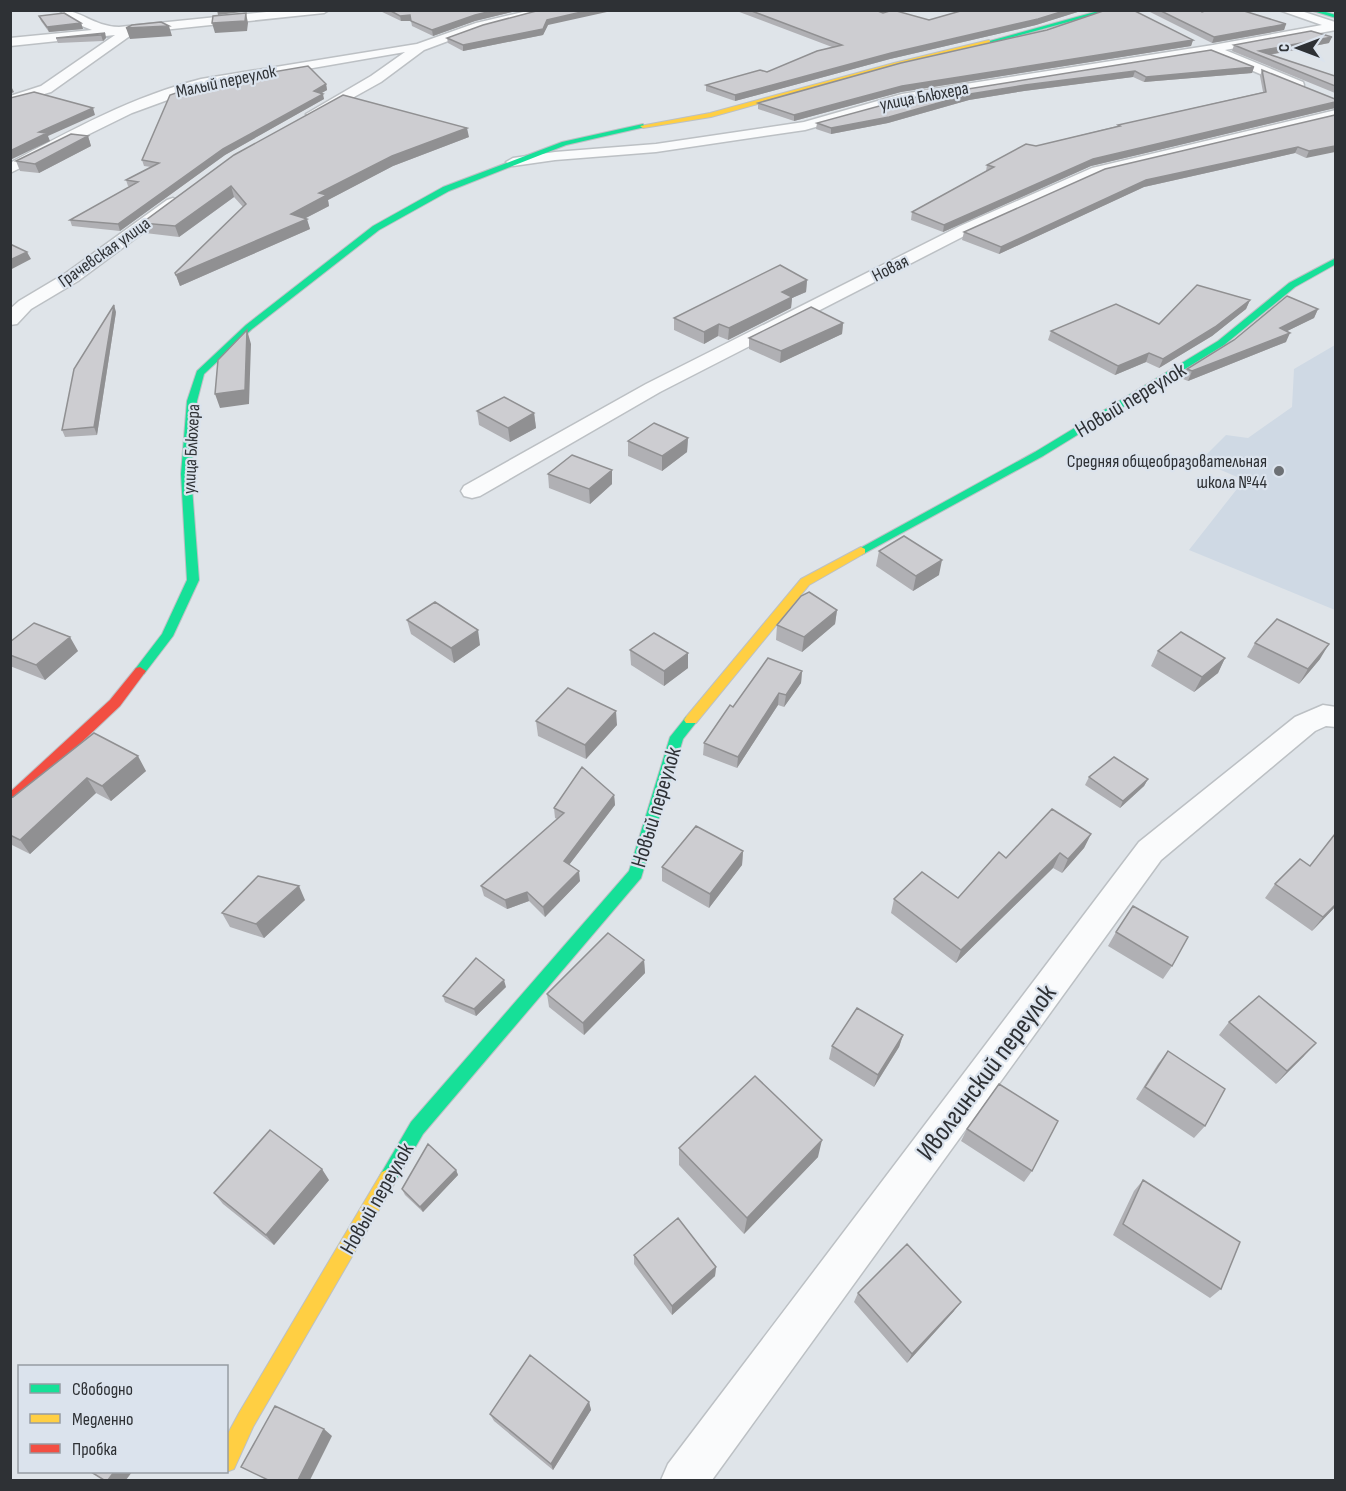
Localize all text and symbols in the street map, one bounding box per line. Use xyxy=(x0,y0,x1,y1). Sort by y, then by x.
north arrow xyxy=(1268,18,1328,78)
text: С xyxy=(1275,44,1294,52)
street label: Малый переулок xyxy=(174,61,278,102)
street label: улица Блюхера xyxy=(878,78,970,115)
street label: Грачевская улица xyxy=(54,213,154,292)
street label: Новая xyxy=(868,250,912,286)
street label: Новый переулок xyxy=(1071,356,1192,444)
street label: улица Блюхера xyxy=(179,403,204,495)
place label: Средняя общеобразовательная школа №44 xyxy=(1067,451,1267,493)
marker: Средняя общеобразовательная школа №44 xyxy=(1272,464,1286,478)
street label: Новый переулок xyxy=(625,743,688,871)
street label: Иволгинский переулок xyxy=(910,978,1064,1167)
street label: Новый переулок xyxy=(335,1138,420,1259)
legend xyxy=(18,1365,228,1473)
text: Свободно xyxy=(72,1379,133,1400)
text: Медленно xyxy=(72,1409,134,1430)
text: Пробка xyxy=(72,1439,117,1460)

